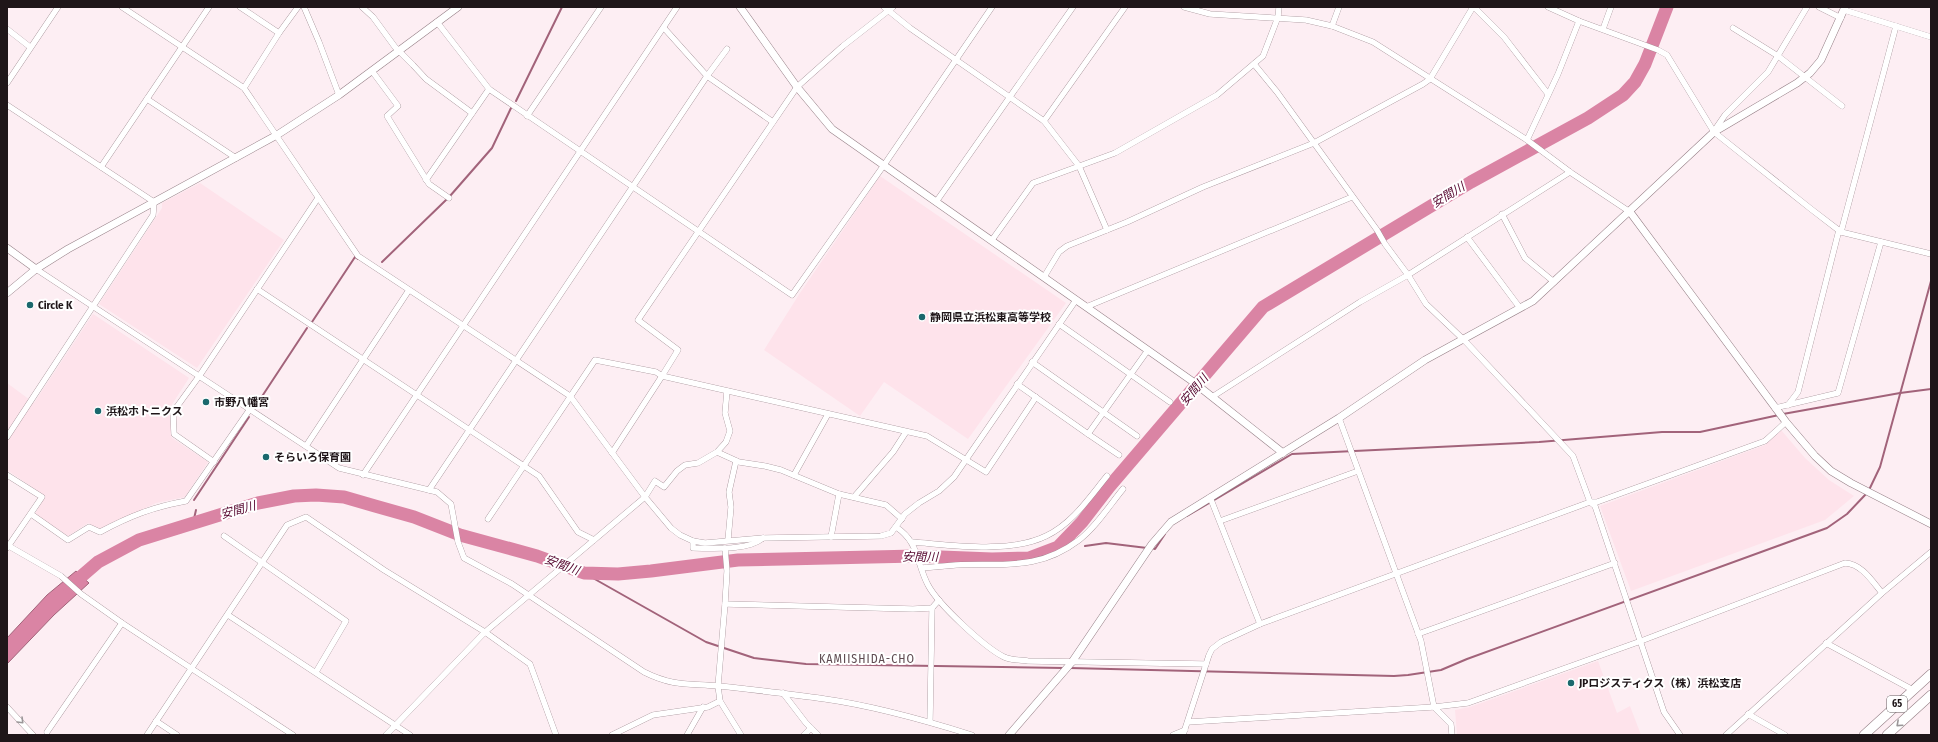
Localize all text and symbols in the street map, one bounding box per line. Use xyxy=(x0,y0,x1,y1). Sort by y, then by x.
water label: 安間川 xyxy=(1429,179,1469,210)
place label: Circle K xyxy=(38,299,73,312)
marker: Circle K xyxy=(25,300,35,310)
place label: 静岡県立浜松東高等学校 xyxy=(930,311,1051,324)
marker: 静岡県立浜松東高等学校 xyxy=(917,312,927,322)
water label: 安間川 xyxy=(1177,370,1212,408)
place label: 市野八幡宮 xyxy=(214,396,269,409)
marker: 市野八幡宮 xyxy=(201,397,211,407)
place label: 浜松ホトニクス xyxy=(106,405,183,418)
marker: 浜松ホトニクス xyxy=(93,406,103,416)
place label: そらいろ保育園 xyxy=(274,451,351,464)
marker: そらいろ保育園 xyxy=(261,452,271,462)
water label: 安間川 xyxy=(219,498,259,521)
water label: 安間川 xyxy=(902,550,940,564)
water label: 安間川 xyxy=(543,552,583,578)
district label: KAMIISHIDA-CHO xyxy=(819,652,915,666)
place label: JPロジスティクス（株）浜松支店 xyxy=(1578,677,1741,690)
marker: JPロジスティクス（株）浜松支店 xyxy=(1566,678,1576,688)
road number: 65 xyxy=(1887,696,1907,712)
one-way arrow xyxy=(16,716,23,724)
one-way arrow xyxy=(1896,719,1903,726)

